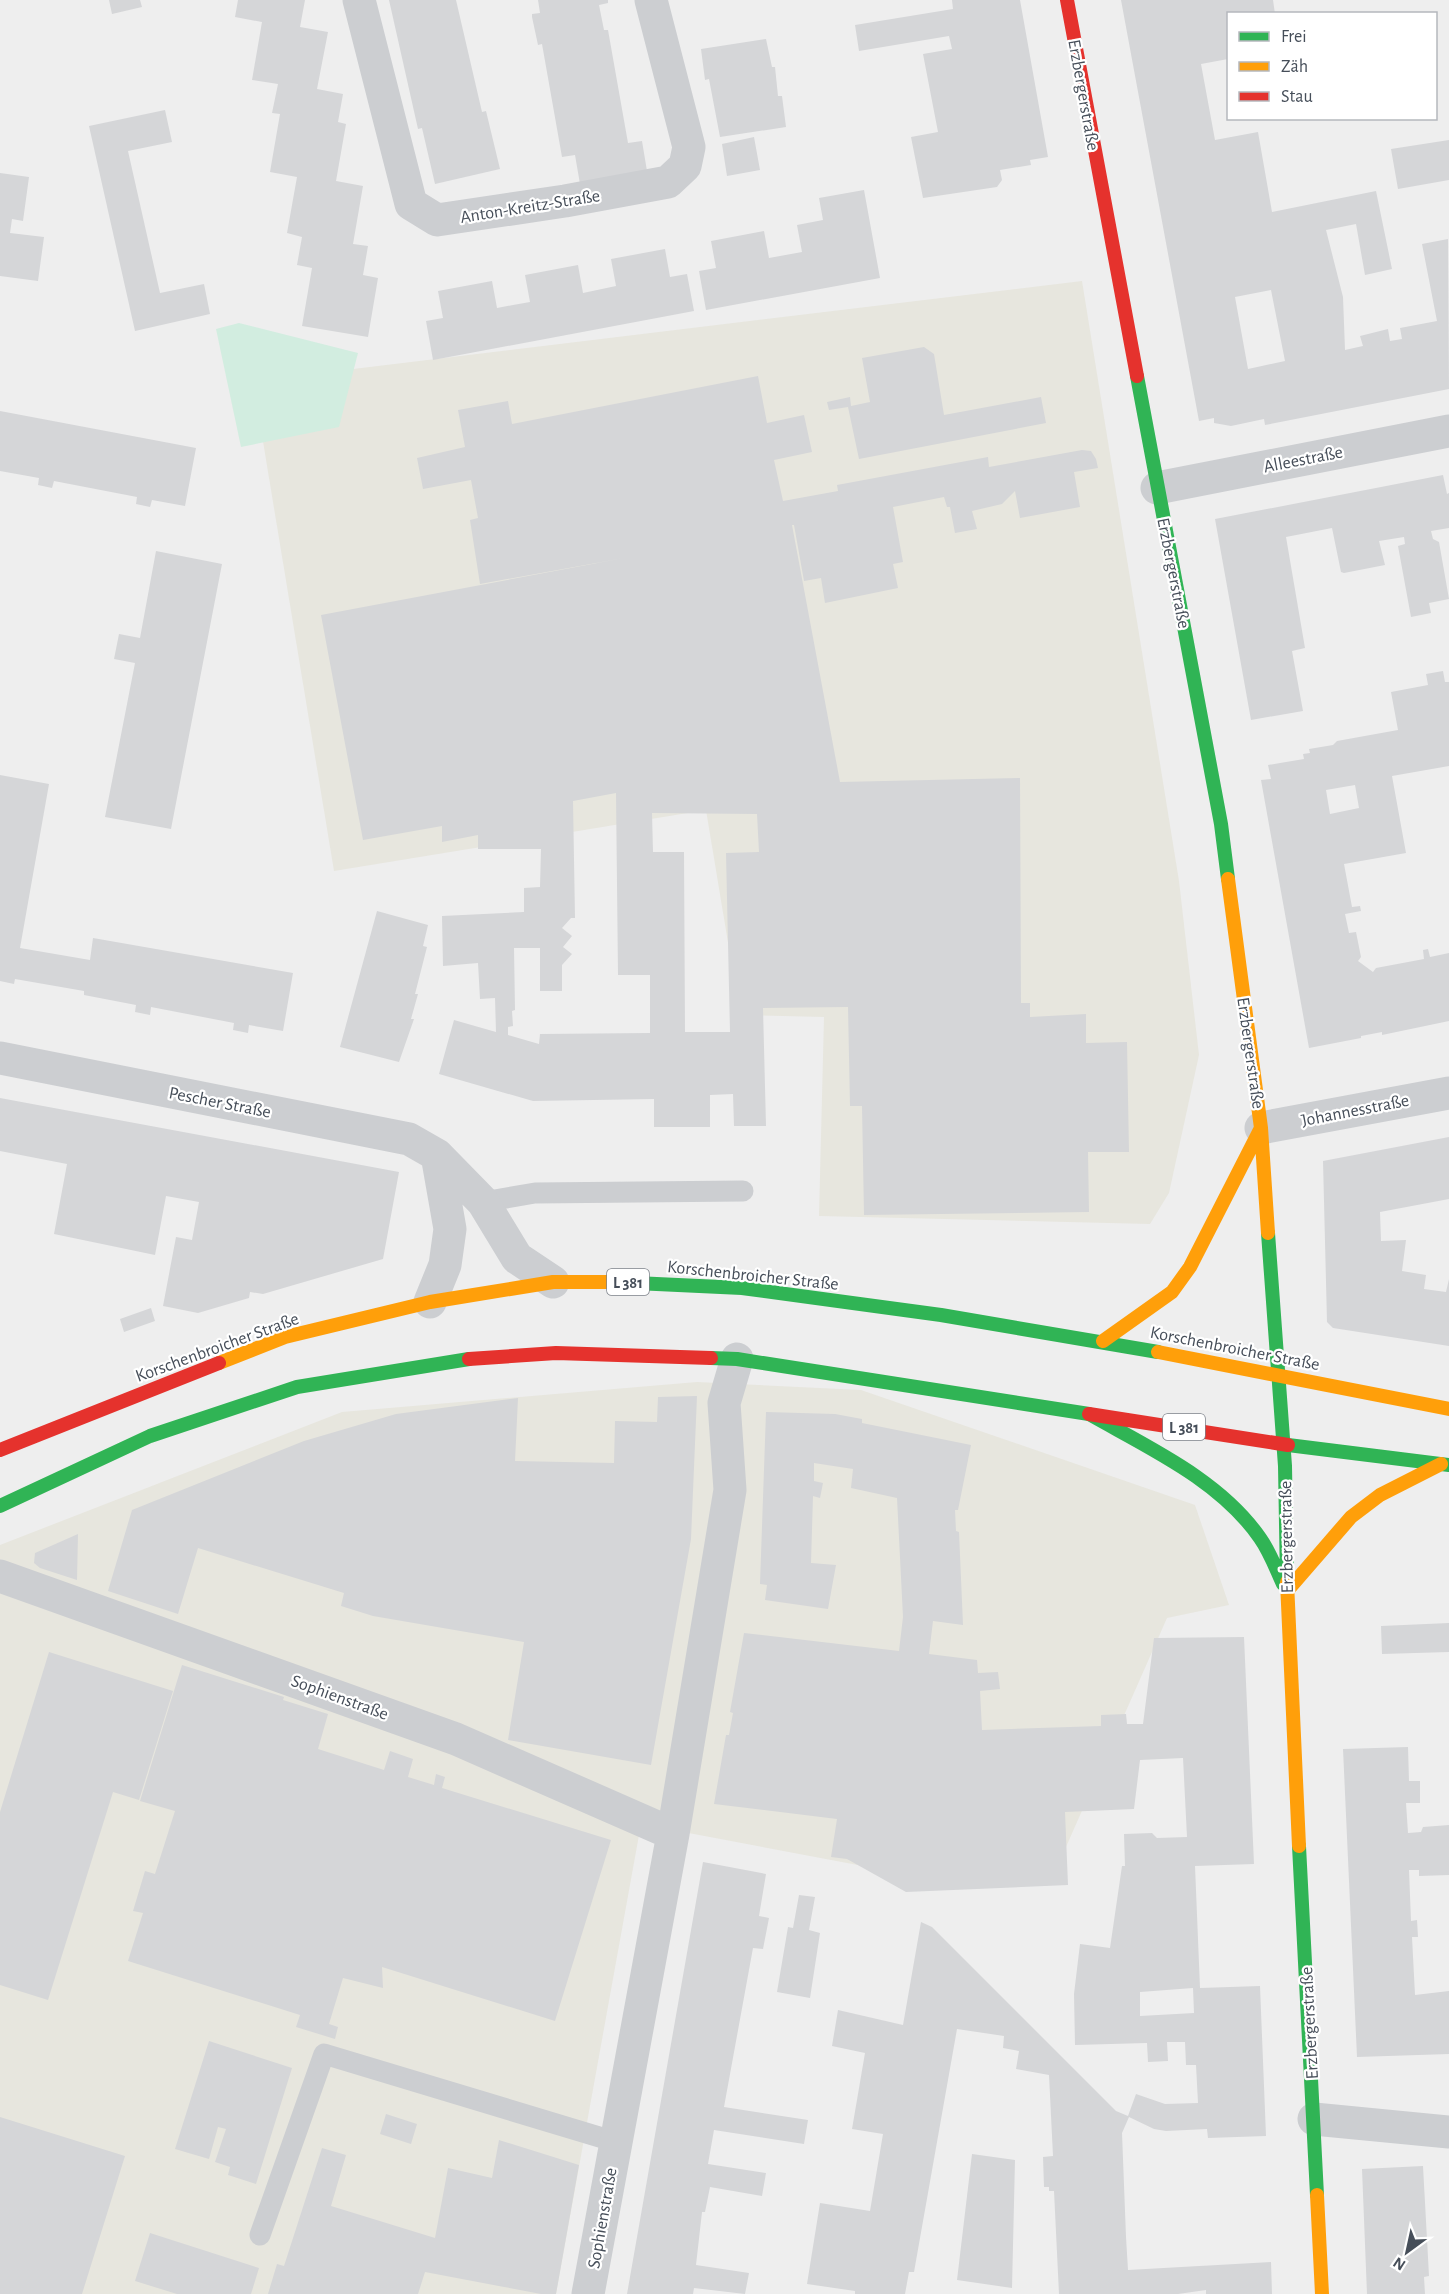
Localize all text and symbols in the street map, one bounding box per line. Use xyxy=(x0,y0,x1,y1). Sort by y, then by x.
legend xyxy=(1227,12,1437,120)
text: Frei xyxy=(1281,28,1307,46)
street label: Erzbergerstraße xyxy=(1064,38,1102,152)
text: Zäh xyxy=(1281,58,1308,76)
text: Stau xyxy=(1281,88,1313,106)
street label: Anton-Kreitz-Straße xyxy=(459,187,601,227)
street label: Alleestraße xyxy=(1262,443,1344,476)
street label: Erzbergerstraße xyxy=(1153,516,1193,630)
street label: Erzbergerstraße xyxy=(1233,996,1267,1110)
street label: Pescher Straße xyxy=(167,1084,272,1122)
street label: Johannesstraße xyxy=(1300,1092,1411,1130)
street label: Korschenbroicher Straße xyxy=(666,1258,840,1294)
road number: L 381 xyxy=(607,1269,649,1295)
street label: Korschenbroicher Straße xyxy=(133,1310,301,1386)
street label: Korschenbroicher Straße xyxy=(1149,1324,1321,1374)
road number: L 381 xyxy=(1163,1414,1205,1440)
street label: Erzbergerstraße xyxy=(1277,1481,1297,1593)
street label: Sophienstraße xyxy=(289,1672,391,1724)
street label: Erzbergerstraße xyxy=(1298,1966,1322,2080)
street label: Sophienstraße xyxy=(585,2166,621,2270)
north arrow xyxy=(1377,2222,1437,2282)
text: N xyxy=(1390,2254,1408,2273)

